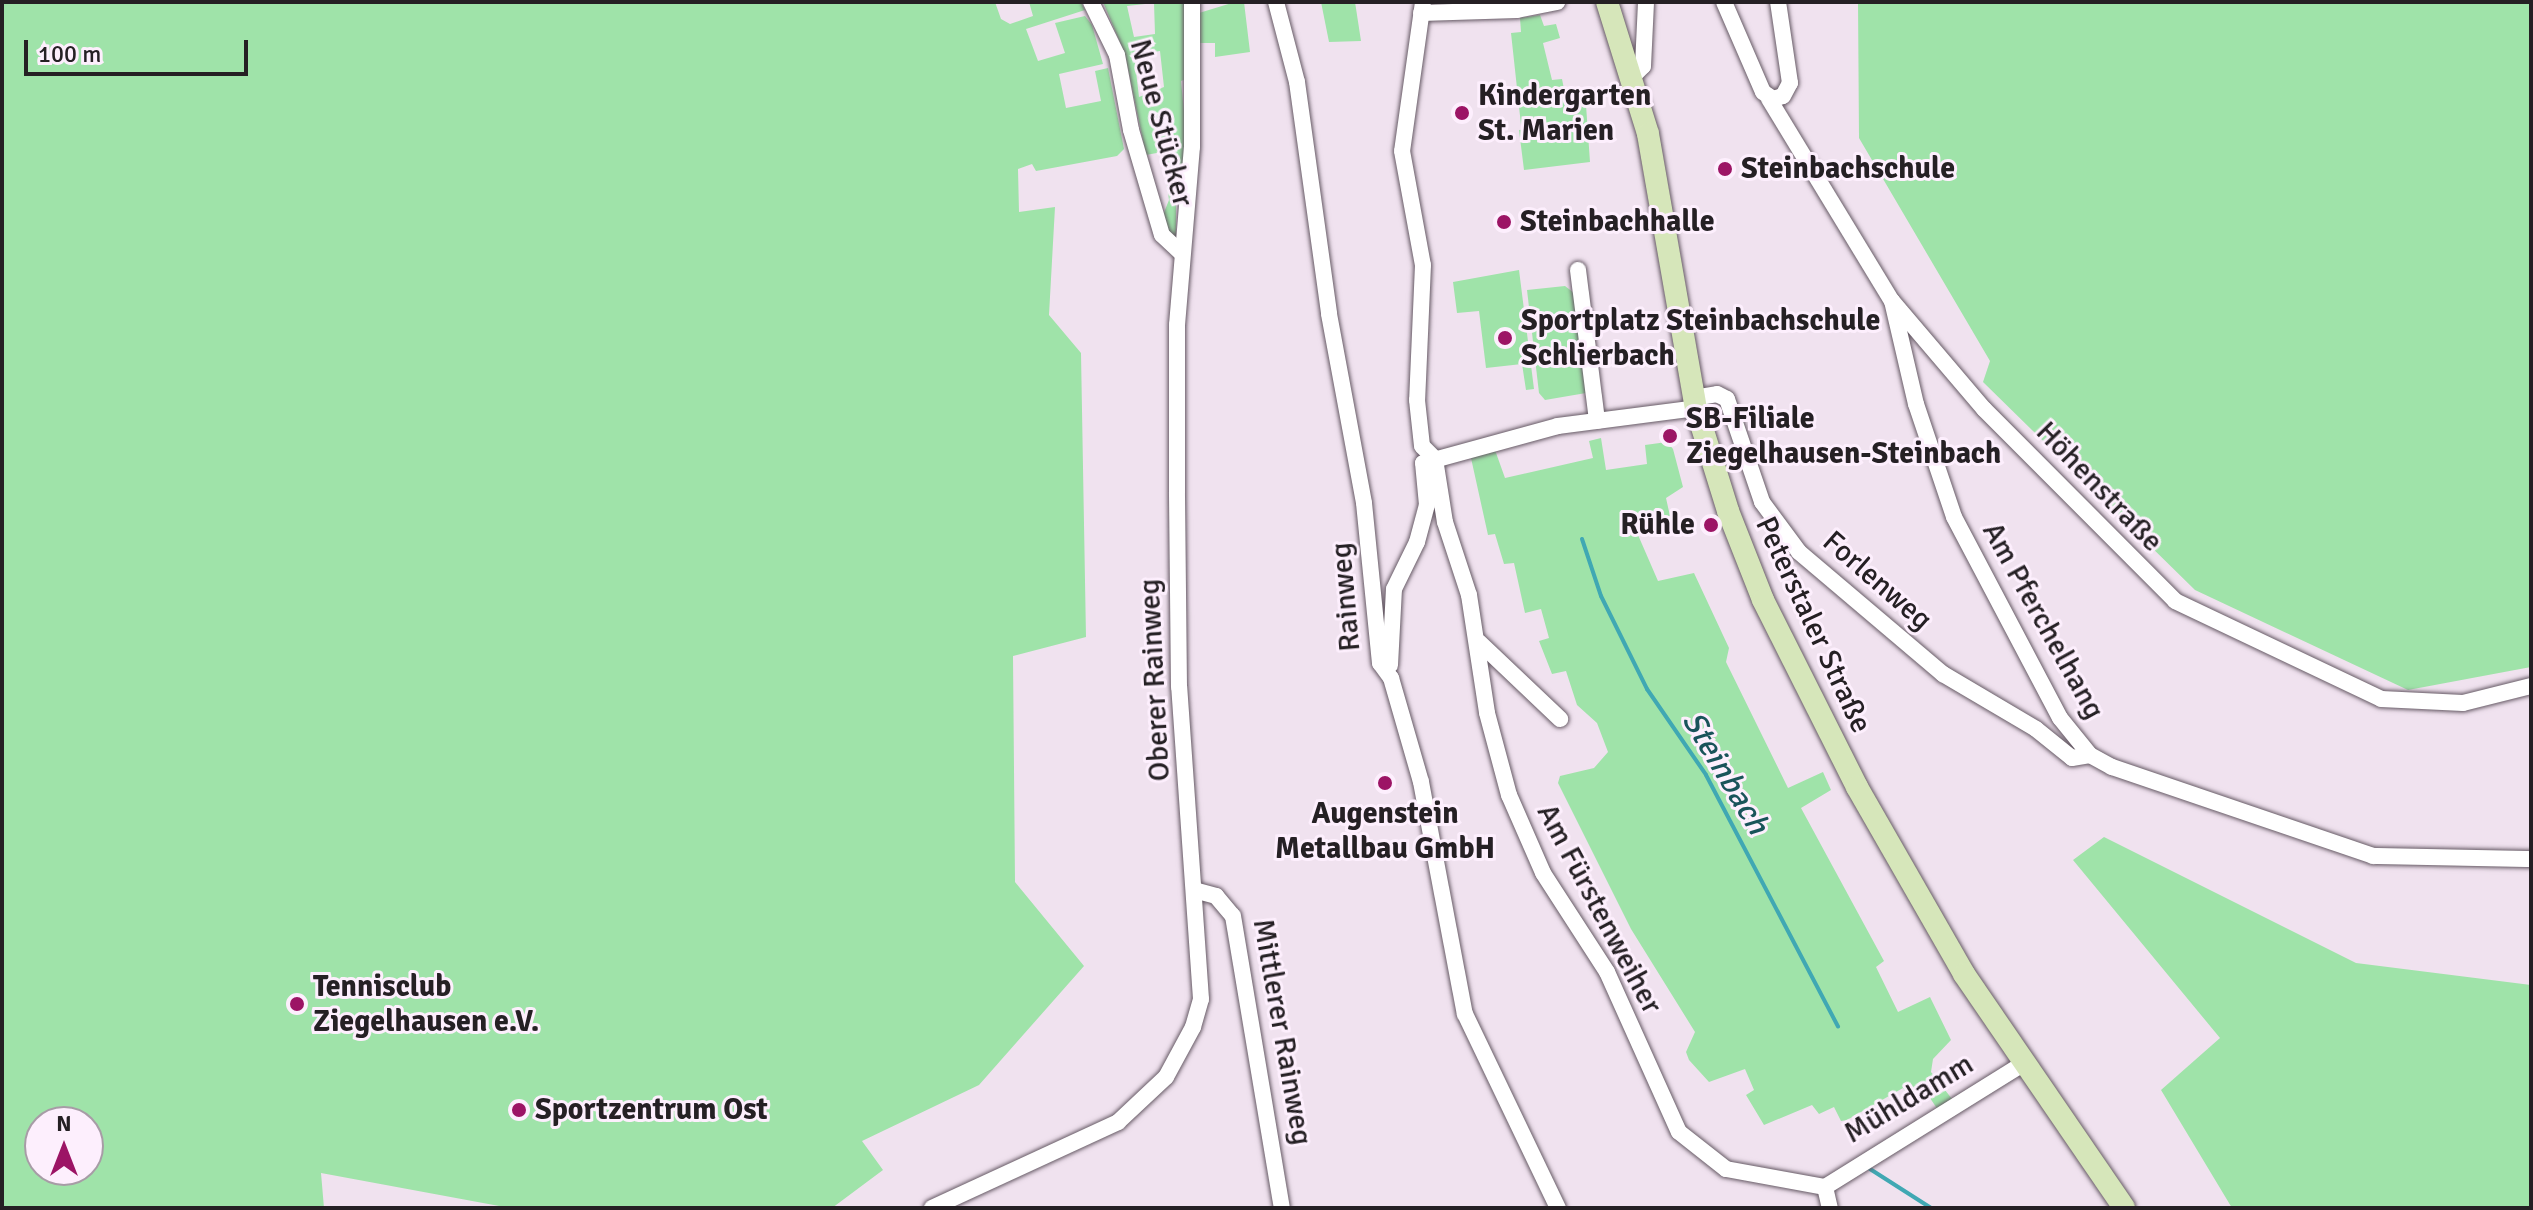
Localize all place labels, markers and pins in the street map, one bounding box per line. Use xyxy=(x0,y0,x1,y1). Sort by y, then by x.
place label: Kindergarten St. Marien xyxy=(1478,78,1651,148)
marker: Kindergarten St. Marien xyxy=(1453,104,1471,122)
place label: Steinbachschule xyxy=(1741,151,1955,187)
marker: Steinbachschule xyxy=(1716,160,1734,178)
place label: Steinbachhalle xyxy=(1520,204,1715,240)
marker: Steinbachhalle xyxy=(1495,213,1513,231)
place label: Sportplatz Steinbachschule Schlierbach xyxy=(1521,303,1880,374)
marker: Sportplatz Steinbachschule Schlierbach xyxy=(1496,329,1514,347)
place label: SB-Filiale Ziegelhausen-Steinbach xyxy=(1686,401,2001,472)
marker: SB-Filiale Ziegelhausen-Steinbach xyxy=(1661,427,1679,445)
place label: Rühle xyxy=(1620,507,1695,543)
marker: Rühle xyxy=(1702,516,1720,534)
marker: Augenstein Metallbau GmbH xyxy=(1376,774,1394,792)
place label: Augenstein Metallbau GmbH xyxy=(1275,796,1495,866)
place label: Tennisclub Ziegelhausen e.V. xyxy=(313,969,539,1040)
marker: Tennisclub Ziegelhausen e.V. xyxy=(288,995,306,1013)
place label: Sportzentrum Ost xyxy=(535,1092,768,1128)
marker: Sportzentrum Ost xyxy=(510,1101,528,1119)

